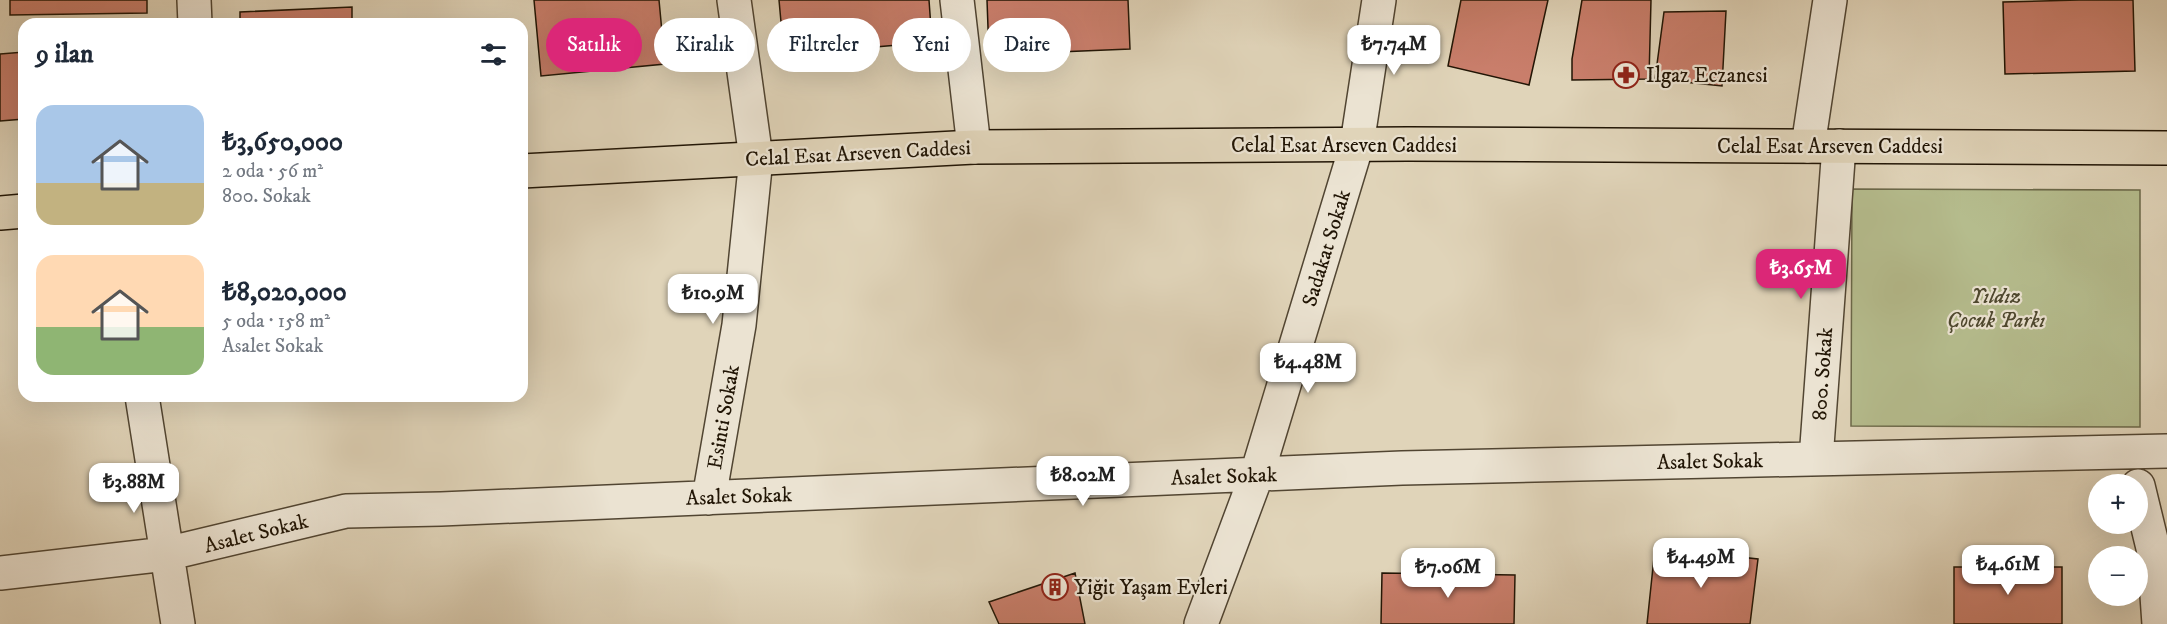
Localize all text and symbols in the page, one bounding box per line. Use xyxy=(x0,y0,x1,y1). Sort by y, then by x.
chip: Satılık xyxy=(546,18,642,72)
chip: Kiralık xyxy=(654,18,755,72)
chip: Filtreler xyxy=(767,18,880,72)
chip: Yeni xyxy=(892,18,971,72)
chip: Daire xyxy=(983,18,1071,72)
pin: ₺7.74M xyxy=(1345,25,1443,76)
text: ₺7.74M xyxy=(1361,32,1427,57)
text: 9 ilan xyxy=(36,38,94,71)
icon: filters xyxy=(477,38,510,71)
pharmacy icon: Ilgaz Eczanesi xyxy=(1611,60,1641,90)
place label: Ilgaz Eczanesi xyxy=(1646,63,1768,89)
text: ₺3,650,000 xyxy=(222,126,343,159)
icon: home xyxy=(84,129,156,201)
street label: Celal Esat Arseven Caddesi xyxy=(1231,133,1457,159)
street label: Celal Esat Arseven Caddesi xyxy=(1717,134,1943,160)
street label: Celal Esat Arseven Caddesi xyxy=(745,135,972,173)
text: 2 oda · 56 m² xyxy=(222,159,323,184)
text: 800. Sokak xyxy=(222,184,311,209)
street label: Sadakat Sokak xyxy=(1297,186,1357,310)
pin: ₺3.65M xyxy=(1752,249,1850,300)
text: ₺3.65M xyxy=(1770,256,1832,281)
pin: ₺10.9M xyxy=(664,274,762,325)
text: ₺8,020,000 xyxy=(222,276,347,309)
icon: home xyxy=(84,279,156,351)
text: ₺10.9M xyxy=(682,281,744,306)
park label: Yıldız Çocuk Parkı xyxy=(1947,284,2046,334)
text: 5 oda · 158 m² xyxy=(222,309,330,334)
street label: 800. Sokak xyxy=(1807,326,1839,422)
text: Asalet Sokak xyxy=(222,334,323,359)
pin: ₺4.48M xyxy=(1259,343,1357,394)
text: ₺4.48M xyxy=(1274,350,1342,375)
street label: Esinti Sokak xyxy=(702,362,746,471)
street label: Asalet Sokak xyxy=(1657,448,1764,476)
pin: ₺8.02M xyxy=(1034,456,1132,507)
street label: Asalet Sokak xyxy=(1170,462,1278,492)
pin: ₺3.88M xyxy=(85,463,183,514)
text: ₺8.02M xyxy=(1050,463,1116,488)
text: ₺3.88M xyxy=(103,470,165,495)
map controls xyxy=(2088,474,2148,606)
button: + xyxy=(2088,474,2148,534)
street label: Asalet Sokak xyxy=(685,482,793,512)
street label: Asalet Sokak xyxy=(201,508,312,559)
pin: ₺4.49M xyxy=(1652,538,1750,589)
text: ₺4.49M xyxy=(1667,545,1735,570)
pin: ₺4.61M xyxy=(1959,545,2057,596)
button: − xyxy=(2088,546,2148,606)
pin: ₺7.06M xyxy=(1399,548,1497,599)
text: ₺4.61M xyxy=(1976,552,2040,577)
text: ₺7.06M xyxy=(1415,555,1481,580)
building icon: Yiğit Yaşam Evleri xyxy=(1040,572,1070,602)
place label: Yiğit Yaşam Evleri xyxy=(1074,575,1228,601)

